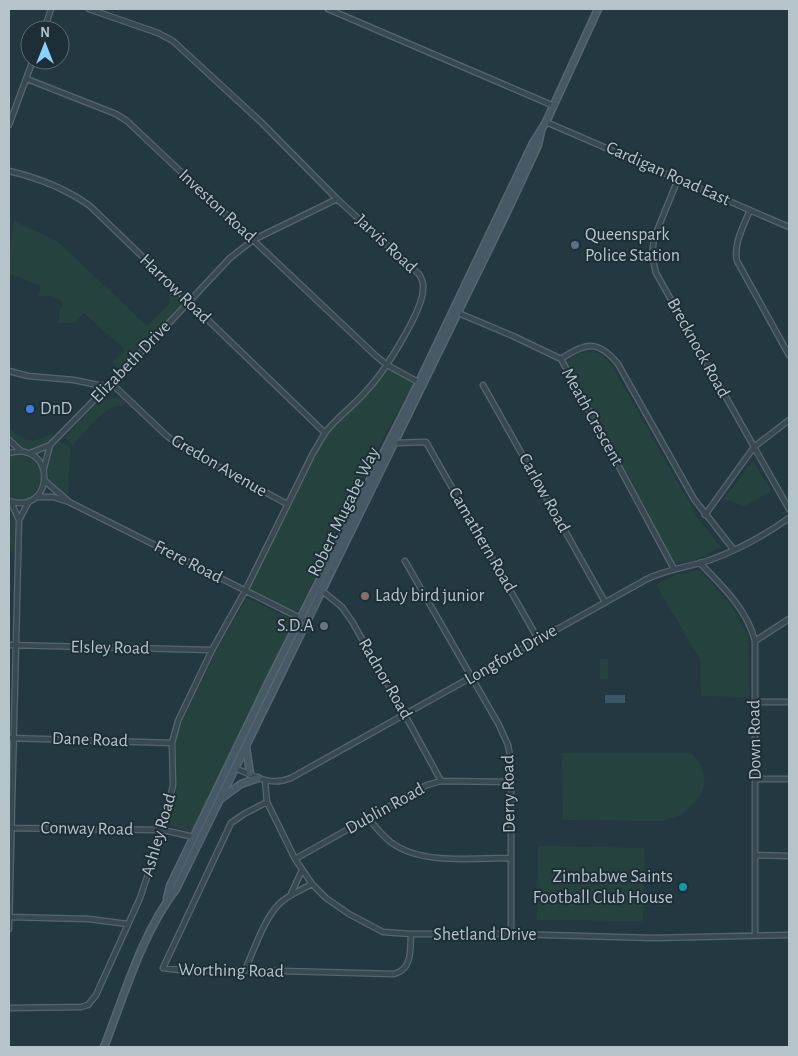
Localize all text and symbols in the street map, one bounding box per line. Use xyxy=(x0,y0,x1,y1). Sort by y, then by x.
north arrow xyxy=(20,20,70,70)
text: N xyxy=(40,26,50,40)
street label: Cardigan Road East xyxy=(603,139,733,210)
street label: Investon Road xyxy=(175,166,259,246)
street label: Jarvis Road xyxy=(352,211,420,277)
place label: Queenspark Police Station xyxy=(585,226,680,265)
marker: Queenspark Police Station xyxy=(569,239,581,251)
street label: Harrow Road xyxy=(136,251,214,327)
street label: Brecknock Road xyxy=(663,295,733,401)
street label: Elizabeth Drive xyxy=(88,318,174,406)
street label: Meath Crescent xyxy=(558,365,626,469)
place label: DnD xyxy=(40,400,72,418)
marker: DnD xyxy=(24,403,36,415)
street label: Gredon Avenue xyxy=(168,431,270,501)
street label: Robert Mugabe Way xyxy=(305,444,383,580)
street label: Carlow Road xyxy=(515,450,573,536)
street label: Camathern Road xyxy=(445,485,519,595)
street label: Frere Road xyxy=(151,537,225,587)
place label: Lady bird junior xyxy=(375,587,485,605)
marker: Lady bird junior xyxy=(359,590,371,602)
place label: S.D.A xyxy=(277,617,315,635)
marker: S.D.A xyxy=(318,620,330,632)
street label: Longford Drive xyxy=(462,621,560,689)
street label: Radnor Road xyxy=(355,636,415,722)
street label: Elsley Road xyxy=(70,638,150,658)
street label: Down Road xyxy=(745,700,765,780)
street label: Dane Road xyxy=(52,730,128,750)
street label: Derry Road xyxy=(499,755,519,833)
street label: Dublin Road xyxy=(343,780,427,838)
street label: Ashley Road xyxy=(139,791,179,879)
street label: Conway Road xyxy=(40,819,134,839)
place label: Zimbabwe Saints Football Club House xyxy=(533,868,673,907)
marker: Zimbabwe Saints Football Club House xyxy=(677,881,689,893)
street label: Shetland Drive xyxy=(433,926,537,944)
street label: Worthing Road xyxy=(178,961,284,981)

